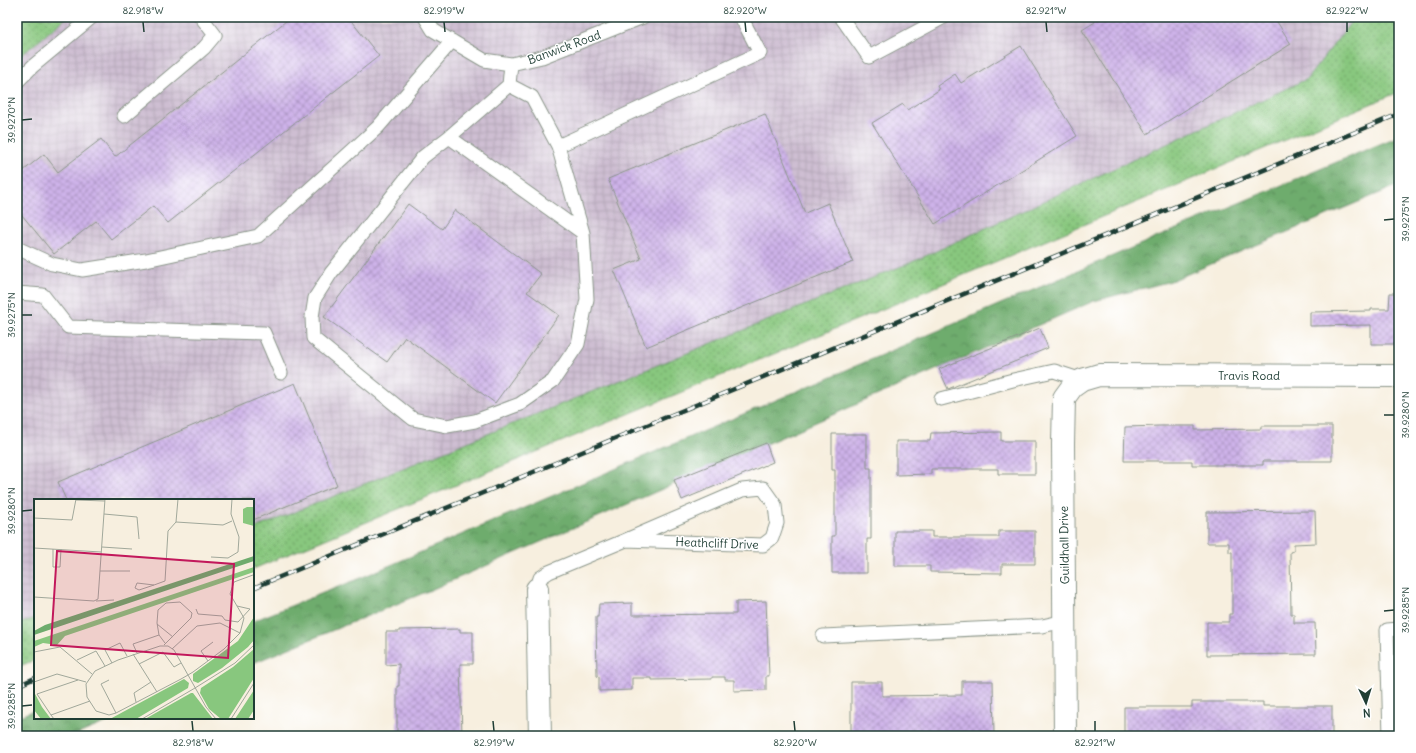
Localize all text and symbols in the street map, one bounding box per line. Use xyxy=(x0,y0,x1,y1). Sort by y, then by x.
text: 82.918°W xyxy=(122,4,164,17)
text: 82.919°W xyxy=(423,4,465,17)
text: 82.920°W xyxy=(723,4,767,17)
text: 82.921°W xyxy=(1026,4,1066,17)
text: 82.922°W xyxy=(1326,4,1368,17)
street label: Banwick Road xyxy=(525,27,603,67)
text: 39.9270°N xyxy=(5,97,18,143)
text: 39.9275°N xyxy=(1399,196,1412,242)
text: 39.9275°N xyxy=(5,292,18,338)
street label: Travis Road xyxy=(1218,368,1280,383)
text: 39.9280°N xyxy=(1399,391,1412,439)
text: 39.9280°N xyxy=(5,487,18,535)
inset map xyxy=(34,499,254,719)
street label: Guildhall Drive xyxy=(1056,506,1072,584)
street label: Heathcliff Drive xyxy=(675,534,759,552)
text: 39.9285°N xyxy=(1399,587,1412,633)
text: 39.9285°N xyxy=(5,683,18,729)
north arrow xyxy=(1346,683,1386,723)
text: N xyxy=(1362,706,1371,720)
text: 82.918°W xyxy=(172,736,214,749)
text: 82.919°W xyxy=(473,736,515,749)
text: 82.920°W xyxy=(773,736,817,749)
text: 82.921°W xyxy=(1075,736,1115,749)

